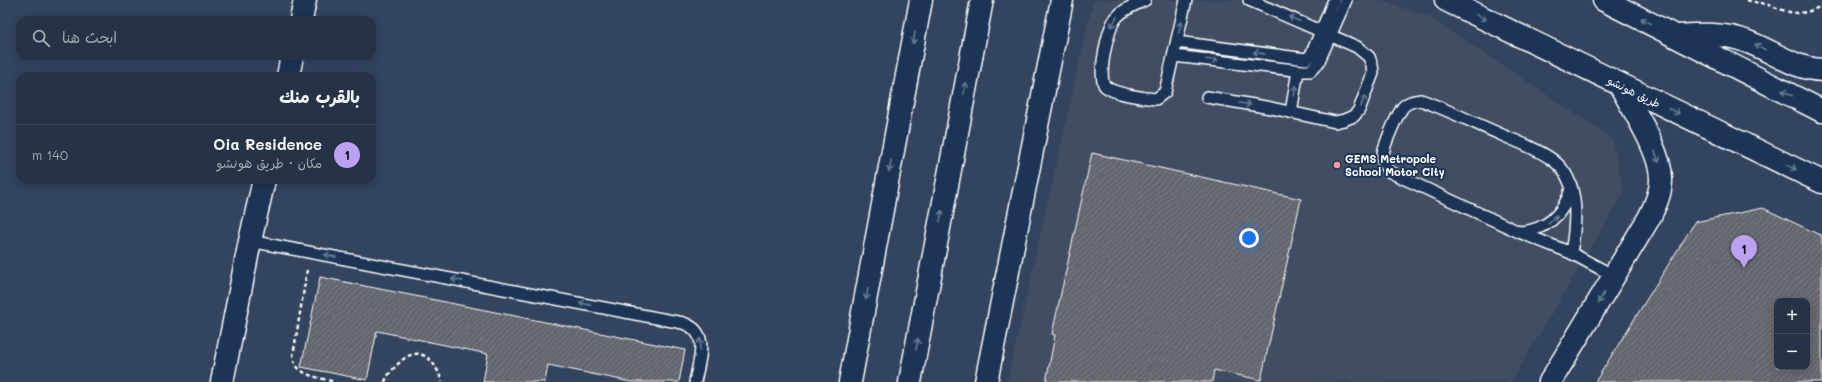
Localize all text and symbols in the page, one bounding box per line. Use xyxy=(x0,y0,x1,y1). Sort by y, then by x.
one-way arrow xyxy=(1475,14,1487,21)
one-way arrow xyxy=(1289,15,1301,23)
search box xyxy=(16,16,376,60)
one-way arrow xyxy=(1110,17,1118,28)
one-way arrow xyxy=(1641,17,1653,24)
one-way arrow xyxy=(1177,20,1185,33)
icon: search xyxy=(30,27,52,49)
text: ابحث هنا xyxy=(62,27,117,47)
one-way arrow xyxy=(910,31,918,44)
one-way arrow xyxy=(1754,43,1766,51)
one-way arrow xyxy=(1253,50,1266,57)
one-way arrow xyxy=(1205,57,1218,64)
street label: طريق هونشو xyxy=(1604,72,1663,112)
one-way arrow xyxy=(962,82,970,95)
text: بالقرب منك xyxy=(279,85,360,107)
one-way arrow xyxy=(1291,85,1299,98)
one-way arrow xyxy=(1782,89,1794,96)
one-way arrow xyxy=(1359,95,1367,107)
one-way arrow xyxy=(1238,100,1251,108)
one-way arrow xyxy=(1667,108,1679,115)
text: Oia Residence xyxy=(213,134,322,154)
text: 140 m xyxy=(32,146,68,163)
text: 1 xyxy=(344,146,350,163)
one-way arrow xyxy=(1653,150,1661,162)
place label: GEMS Metropole School Motor City xyxy=(1345,151,1445,179)
text: مكان · طريق هونشو xyxy=(217,154,322,171)
one-way arrow xyxy=(886,159,894,172)
marker: GEMS Metropole School Motor City xyxy=(1332,160,1342,170)
one-way arrow xyxy=(1784,164,1796,171)
one-way arrow xyxy=(938,210,946,223)
one-way arrow xyxy=(1548,215,1558,224)
your location xyxy=(1239,228,1259,248)
pin: 1 xyxy=(1731,235,1757,268)
one-way arrow xyxy=(324,252,337,260)
one-way arrow xyxy=(451,276,464,284)
one-way arrow xyxy=(862,287,870,300)
one-way arrow xyxy=(1596,293,1605,304)
map controls xyxy=(1774,298,1810,370)
button: + xyxy=(1774,298,1810,334)
one-way arrow xyxy=(579,300,592,308)
button: − xyxy=(1774,334,1810,370)
one-way arrow xyxy=(696,337,704,350)
one-way arrow xyxy=(914,338,922,351)

